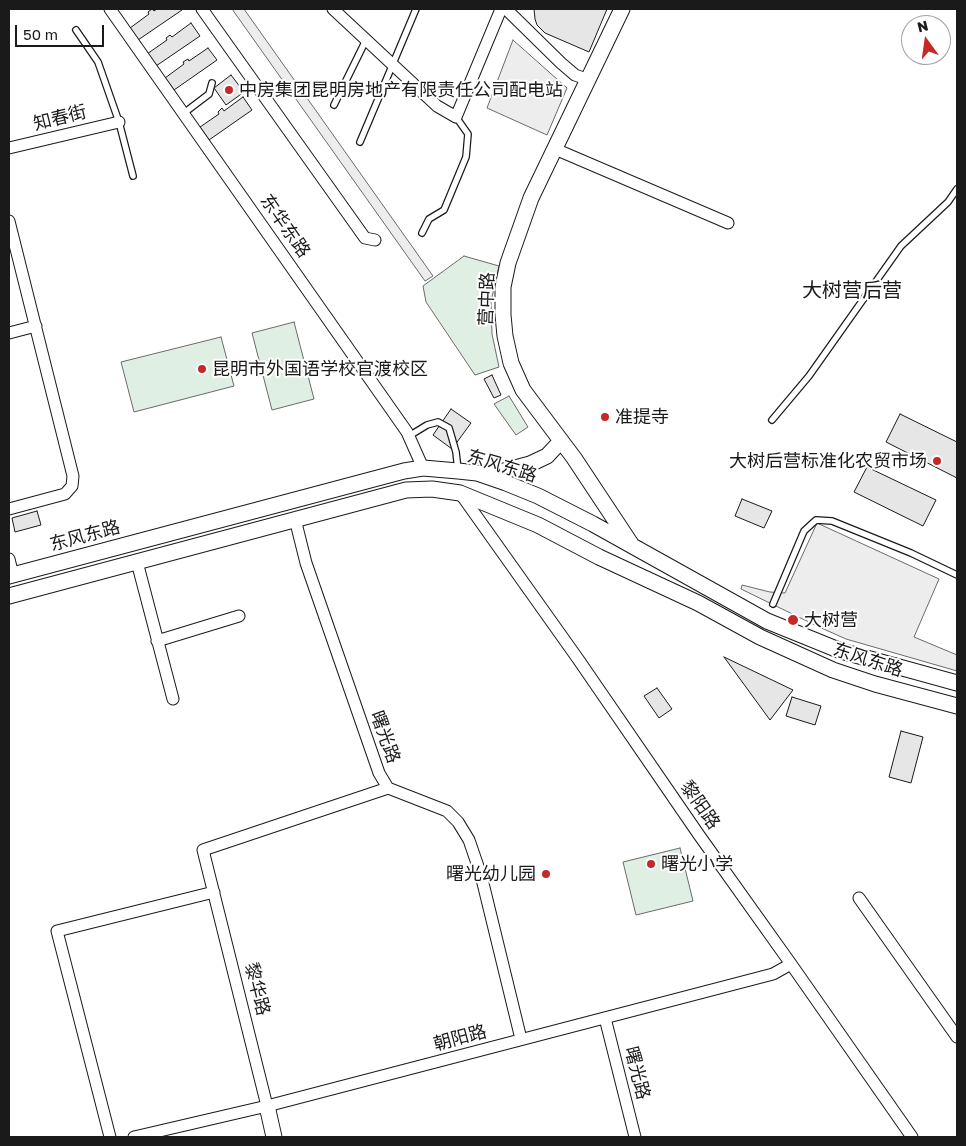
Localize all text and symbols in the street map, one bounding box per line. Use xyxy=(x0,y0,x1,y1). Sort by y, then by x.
scale bar xyxy=(18,15,106,47)
north arrow xyxy=(901,15,951,65)
text: N xyxy=(915,16,930,35)
text: 50 m xyxy=(23,25,58,43)
place label: 中房集团昆明房地产有限责任公司配电站 xyxy=(239,79,563,101)
marker: 中房集团昆明房地产有限责任公司配电站 xyxy=(223,84,235,96)
street label: 知春街 xyxy=(31,101,89,135)
street label: 东华东路 xyxy=(256,190,314,262)
street label: 营中路 xyxy=(475,272,499,326)
district label: 大树营后营 xyxy=(802,279,902,303)
place label: 昆明市外国语学校官渡校区 xyxy=(212,358,428,380)
marker: 昆明市外国语学校官渡校区 xyxy=(196,363,208,375)
place label: 准提寺 xyxy=(615,406,669,428)
marker: 准提寺 xyxy=(599,411,611,423)
street label: 东风东路 xyxy=(464,445,540,487)
place label: 大树后营标准化农贸市场 xyxy=(729,450,927,472)
marker: 大树后营标准化农贸市场 xyxy=(931,455,943,467)
street label: 东风东路 xyxy=(47,516,123,556)
place label: 大树营 xyxy=(804,609,858,631)
marker: 大树营 xyxy=(786,613,800,627)
street label: 东风东路 xyxy=(830,639,906,681)
street label: 曙光路 xyxy=(366,708,404,766)
street label: 黎阳路 xyxy=(676,777,724,833)
place label: 曙光小学 xyxy=(661,853,733,875)
marker: 曙光小学 xyxy=(645,858,657,870)
place label: 曙光幼儿园 xyxy=(446,863,536,885)
marker: 曙光幼儿园 xyxy=(540,868,552,880)
street label: 黎华路 xyxy=(240,960,274,1018)
street label: 朝阳路 xyxy=(431,1021,489,1055)
street label: 曙光路 xyxy=(620,1044,654,1102)

